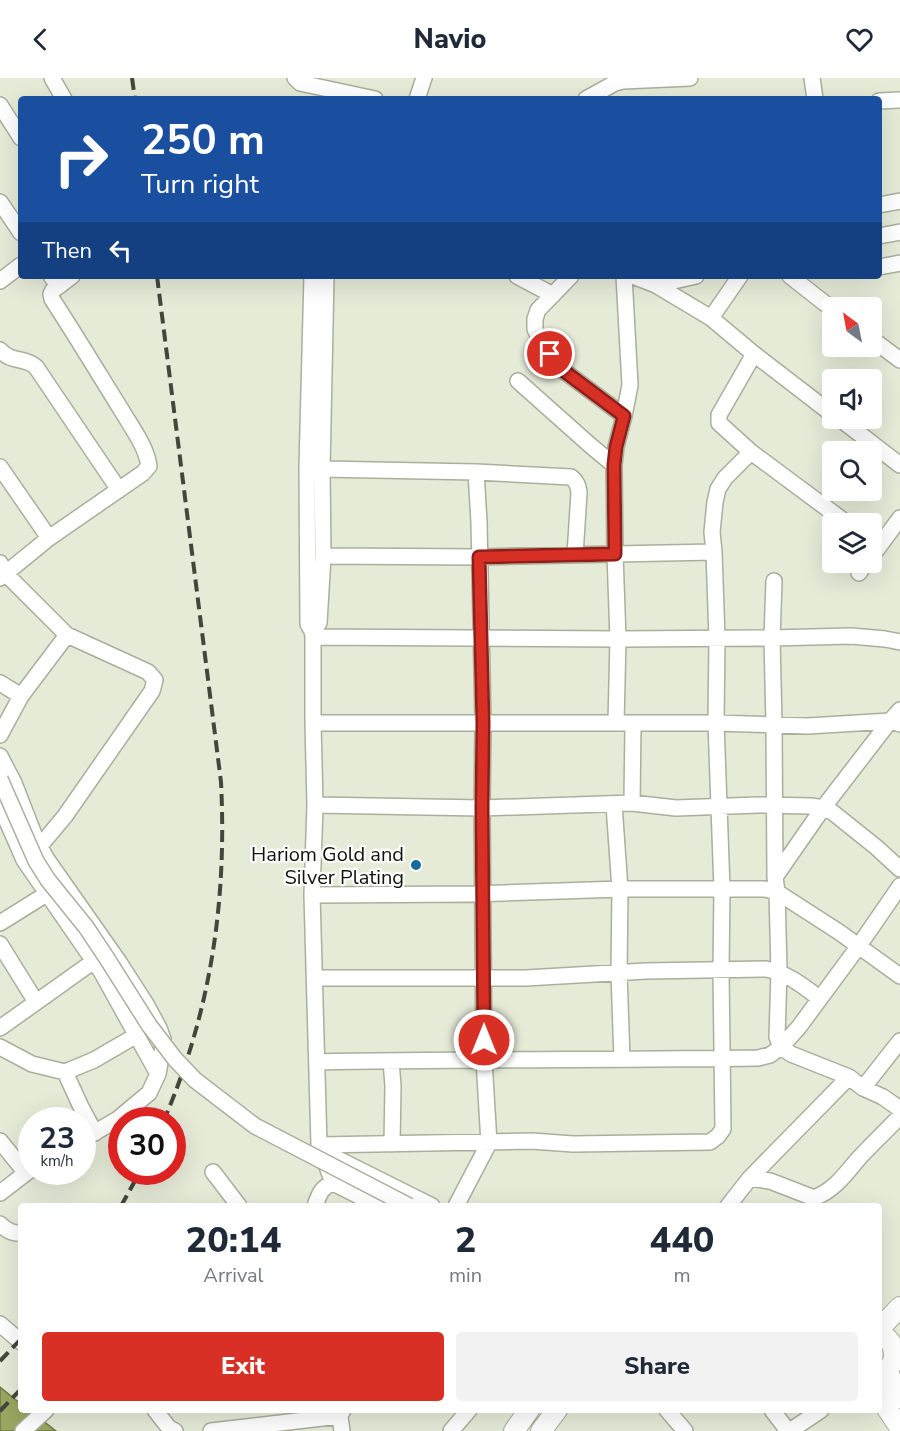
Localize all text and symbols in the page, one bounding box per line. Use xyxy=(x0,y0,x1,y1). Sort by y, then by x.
text: Navio xyxy=(414,21,486,58)
icon: back xyxy=(24,23,57,56)
icon: heart xyxy=(843,23,876,56)
text: 250 m xyxy=(141,112,265,169)
icon: right xyxy=(42,120,120,198)
text: Turn right xyxy=(141,166,259,203)
icon: left xyxy=(104,234,137,267)
text: Then xyxy=(42,236,92,266)
north arrow xyxy=(822,297,882,357)
map controls xyxy=(822,297,882,573)
pin xyxy=(524,328,575,379)
icon: arrive xyxy=(533,337,566,370)
button: sound xyxy=(822,369,882,429)
button: search xyxy=(822,441,882,501)
button: layers xyxy=(822,513,882,573)
place label: Hariom Gold and Silver Plating xyxy=(251,841,404,891)
marker: Hariom Gold and Silver Plating xyxy=(409,858,423,872)
position arrow xyxy=(452,1008,516,1072)
speed limit sign: 30 xyxy=(108,1107,186,1185)
text: 23 xyxy=(39,1118,75,1159)
text: km/h xyxy=(40,1151,74,1171)
text: 20:14 xyxy=(186,1216,281,1265)
text: 2 xyxy=(455,1216,476,1265)
text: 440 xyxy=(650,1216,714,1265)
text: Arrival xyxy=(203,1262,264,1289)
text: min xyxy=(449,1262,482,1289)
text: m xyxy=(673,1262,691,1289)
button: Exit xyxy=(42,1332,444,1401)
button: Share xyxy=(456,1332,858,1401)

